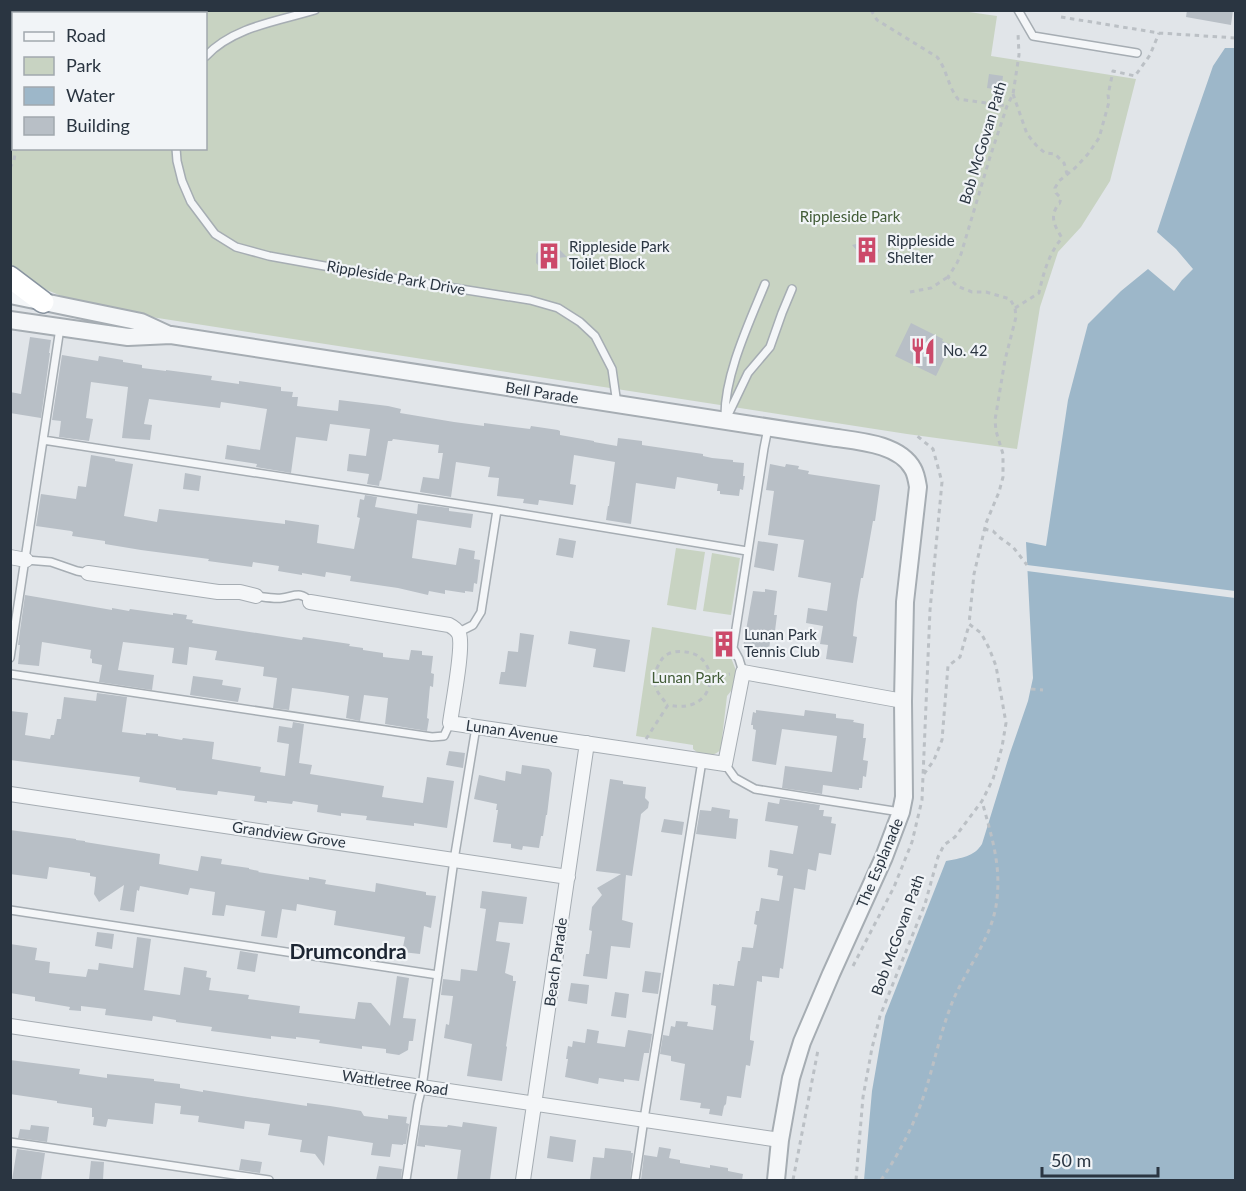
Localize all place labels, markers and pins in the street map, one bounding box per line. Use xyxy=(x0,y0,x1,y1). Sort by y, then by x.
place label: Rippleside Shelter xyxy=(887,231,955,266)
building icon: Rippleside Shelter xyxy=(852,235,882,265)
place label: Rippleside Park Toilet Block xyxy=(569,237,670,272)
building icon: Rippleside Park Toilet Block xyxy=(534,241,564,271)
restaurant icon: No. 42 xyxy=(908,336,938,366)
place label: No. 42 xyxy=(943,341,988,359)
place label: Lunan Park Tennis Club xyxy=(744,625,820,660)
building icon: Lunan Park Tennis Club xyxy=(709,629,739,659)

